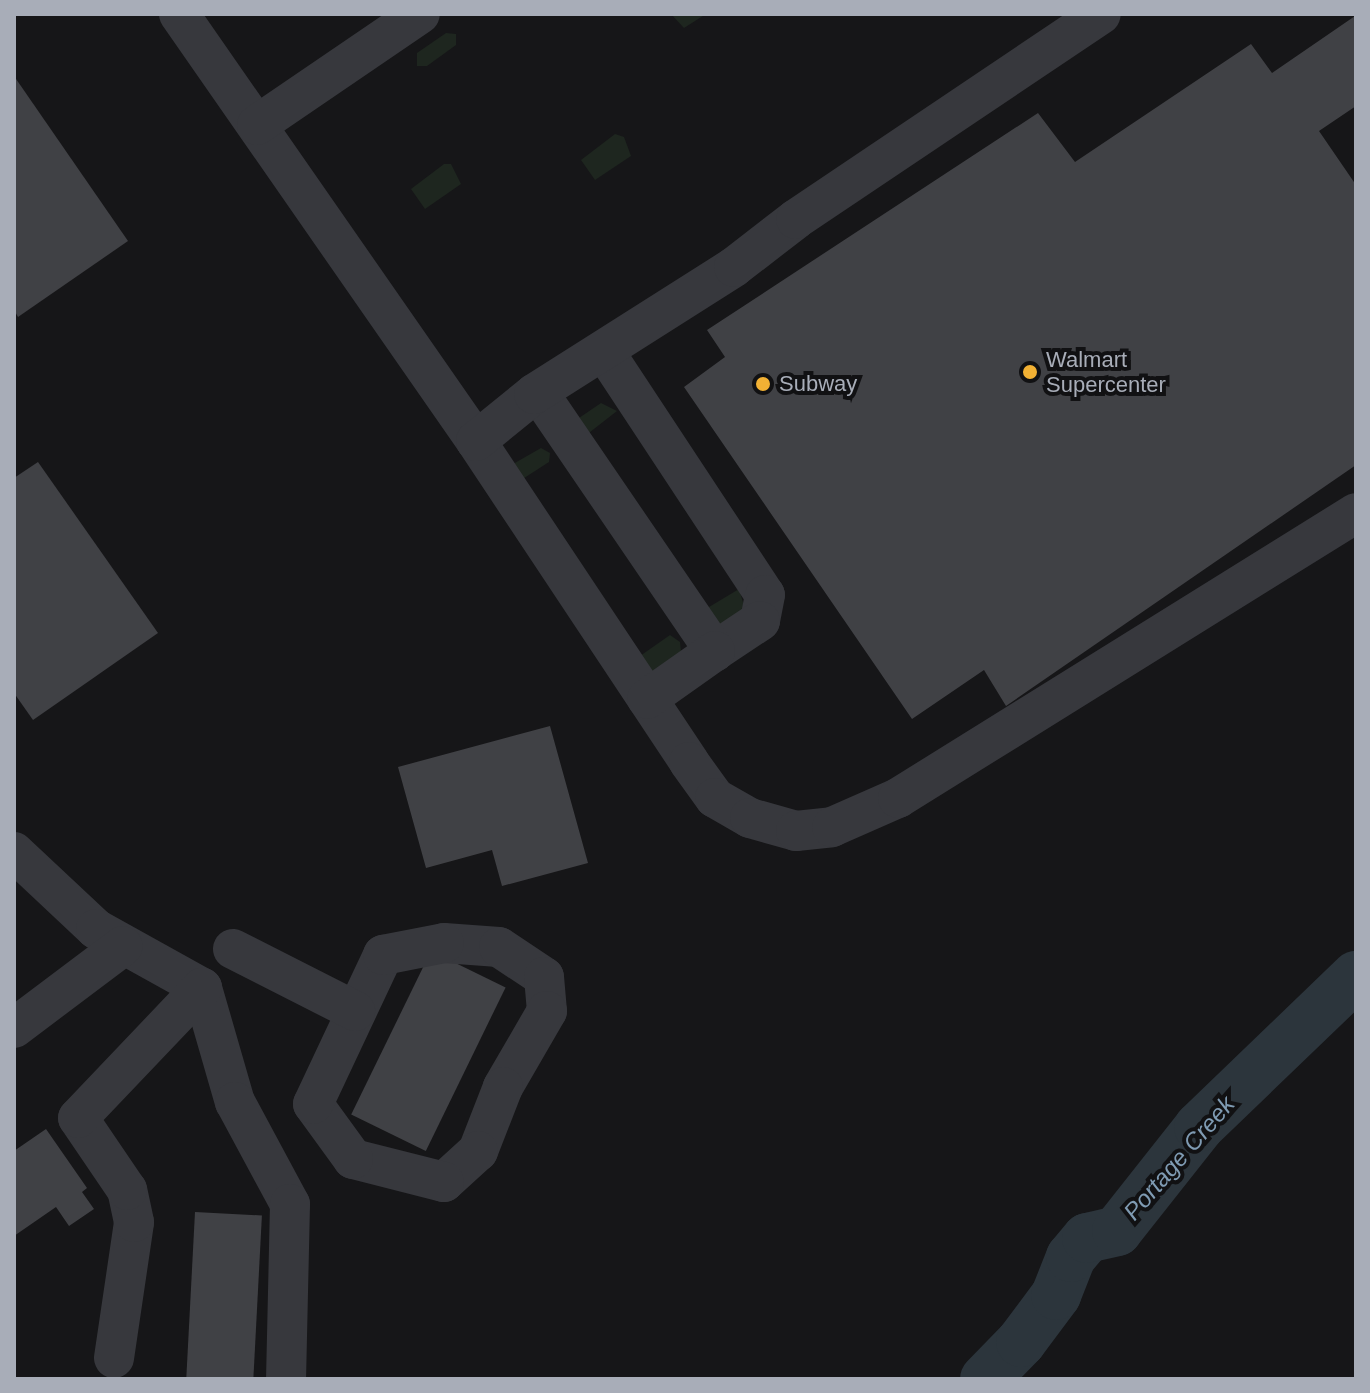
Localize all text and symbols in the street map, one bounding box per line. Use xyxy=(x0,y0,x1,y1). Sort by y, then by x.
place label: Walmart Supercenter xyxy=(1046,346,1166,398)
marker: Walmart Supercenter xyxy=(1021,363,1039,381)
place label: Subway xyxy=(779,371,857,397)
marker: Subway xyxy=(754,375,772,393)
water label: Portage Creek xyxy=(1117,1090,1241,1226)

